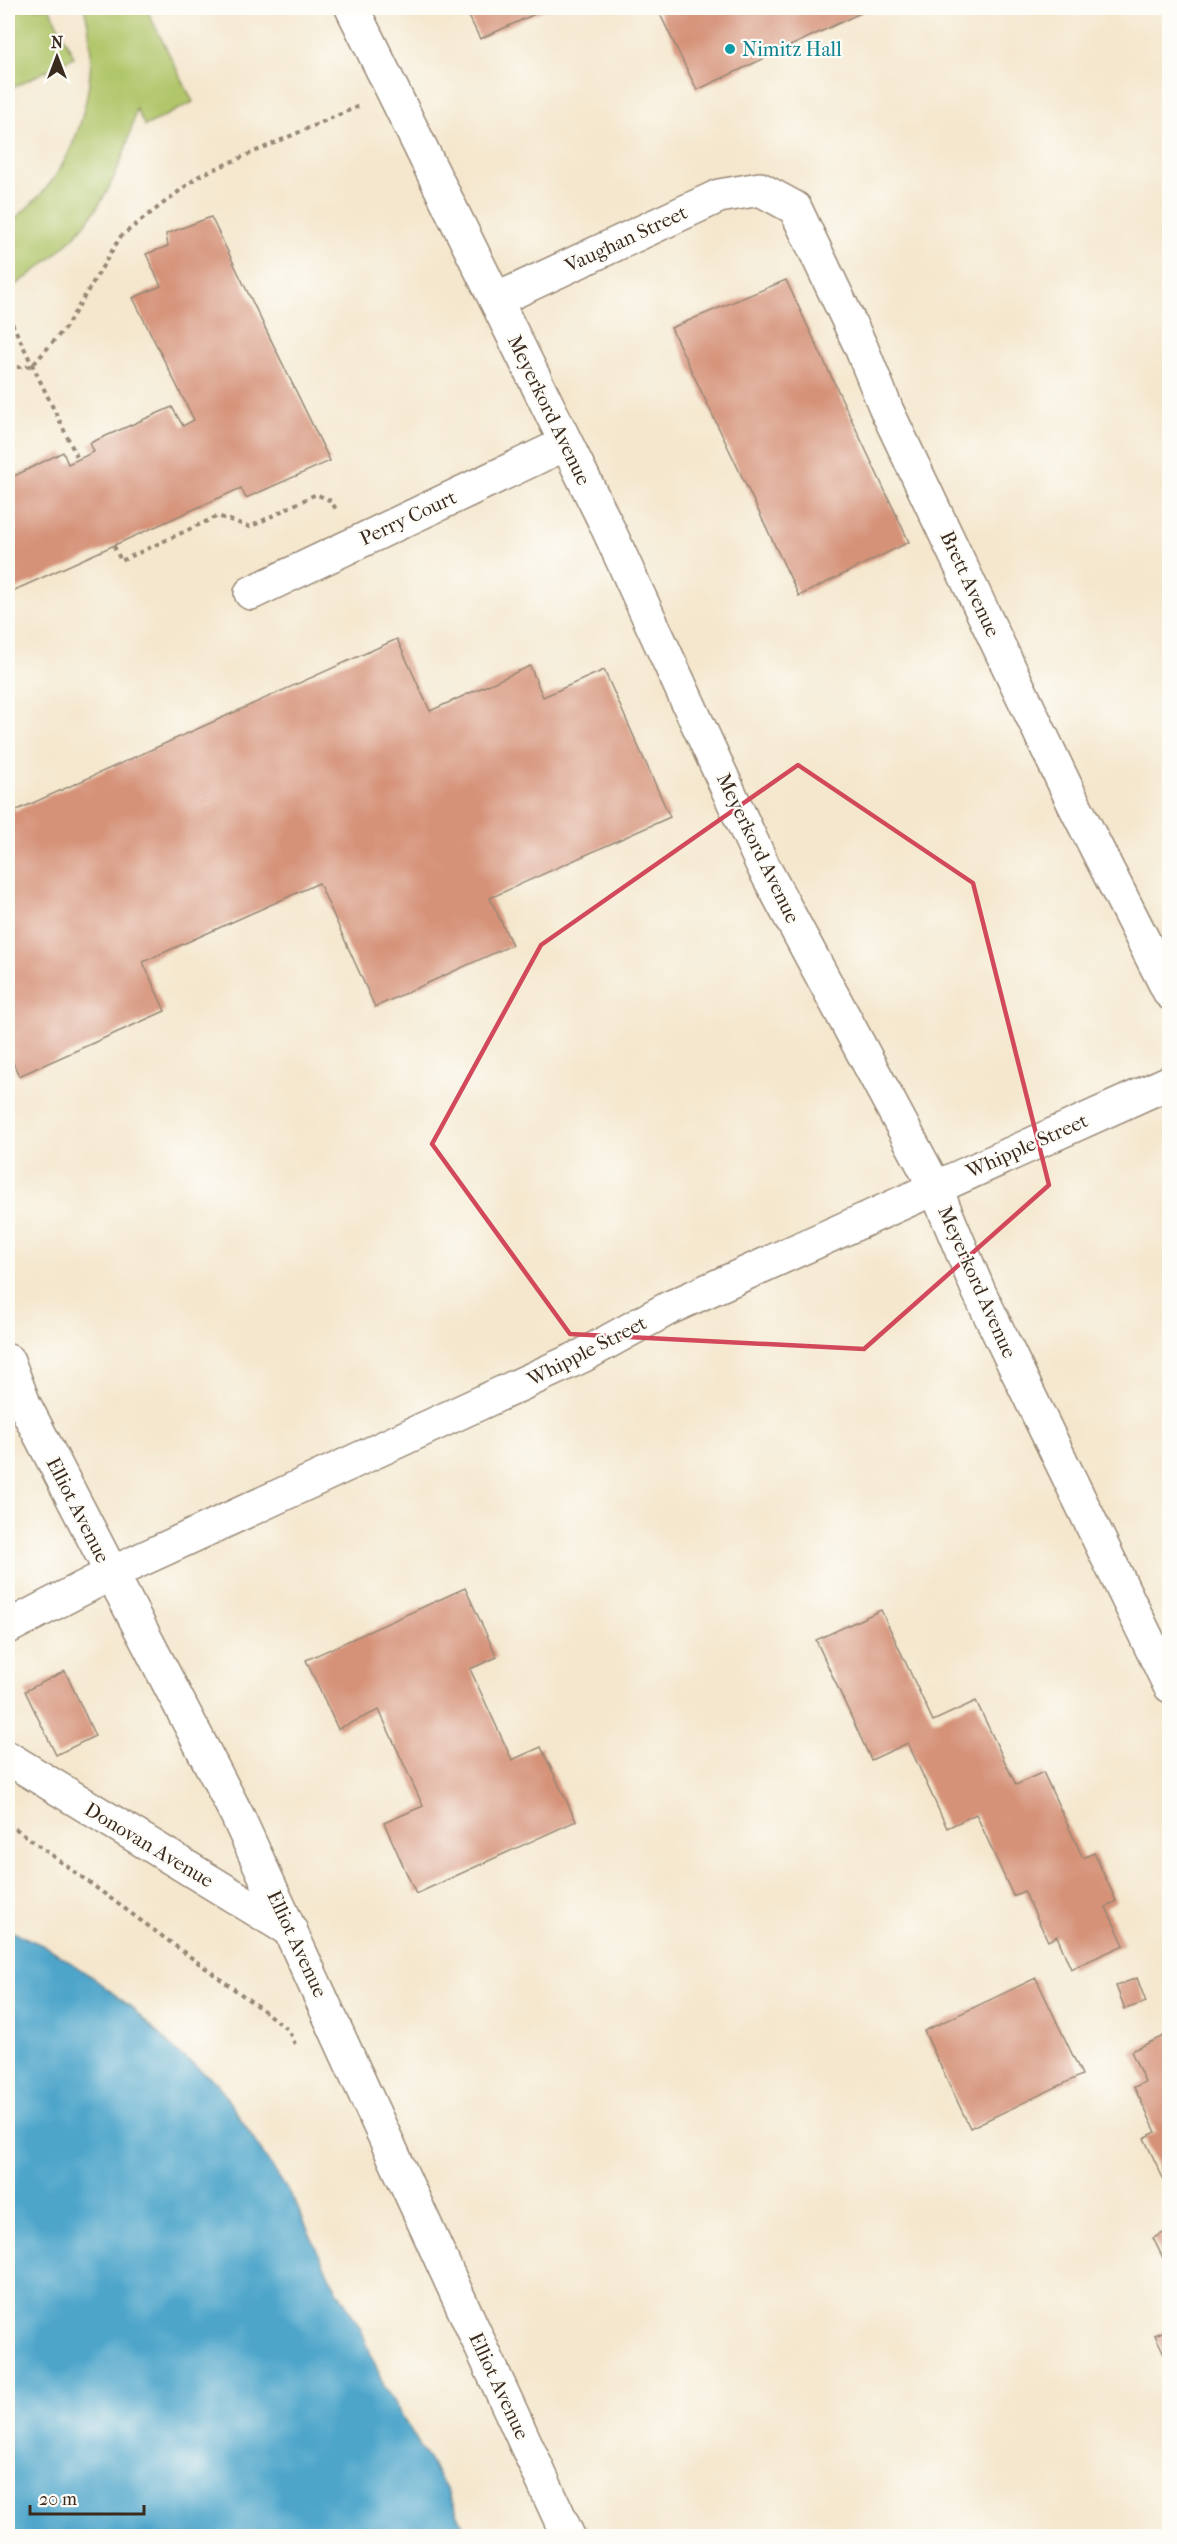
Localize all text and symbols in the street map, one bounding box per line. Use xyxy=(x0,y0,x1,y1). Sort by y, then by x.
north arrow xyxy=(27,27,87,87)
text: N xyxy=(51,33,64,52)
place label: Nimitz Hall xyxy=(742,38,842,61)
marker: Nimitz Hall xyxy=(723,42,737,56)
street label: Vaughan Street xyxy=(560,201,691,278)
street label: Meyerkord Avenue xyxy=(503,331,595,489)
street label: Perry Court xyxy=(356,486,460,550)
street label: Brett Avenue xyxy=(935,527,1005,641)
street label: Meyerkord Avenue xyxy=(712,769,804,927)
street label: Whipple Street xyxy=(962,1109,1091,1183)
street label: Meyerkord Avenue xyxy=(933,1202,1021,1362)
street label: Whipple Street xyxy=(523,1311,650,1391)
street label: Elliot Avenue xyxy=(42,1454,114,1567)
street label: Donovan Avenue xyxy=(80,1798,218,1893)
street label: Elliot Avenue xyxy=(262,1887,332,2001)
street label: Elliot Avenue xyxy=(464,2329,534,2443)
scale bar xyxy=(30,2478,144,2516)
text: 20 m xyxy=(39,2489,77,2510)

